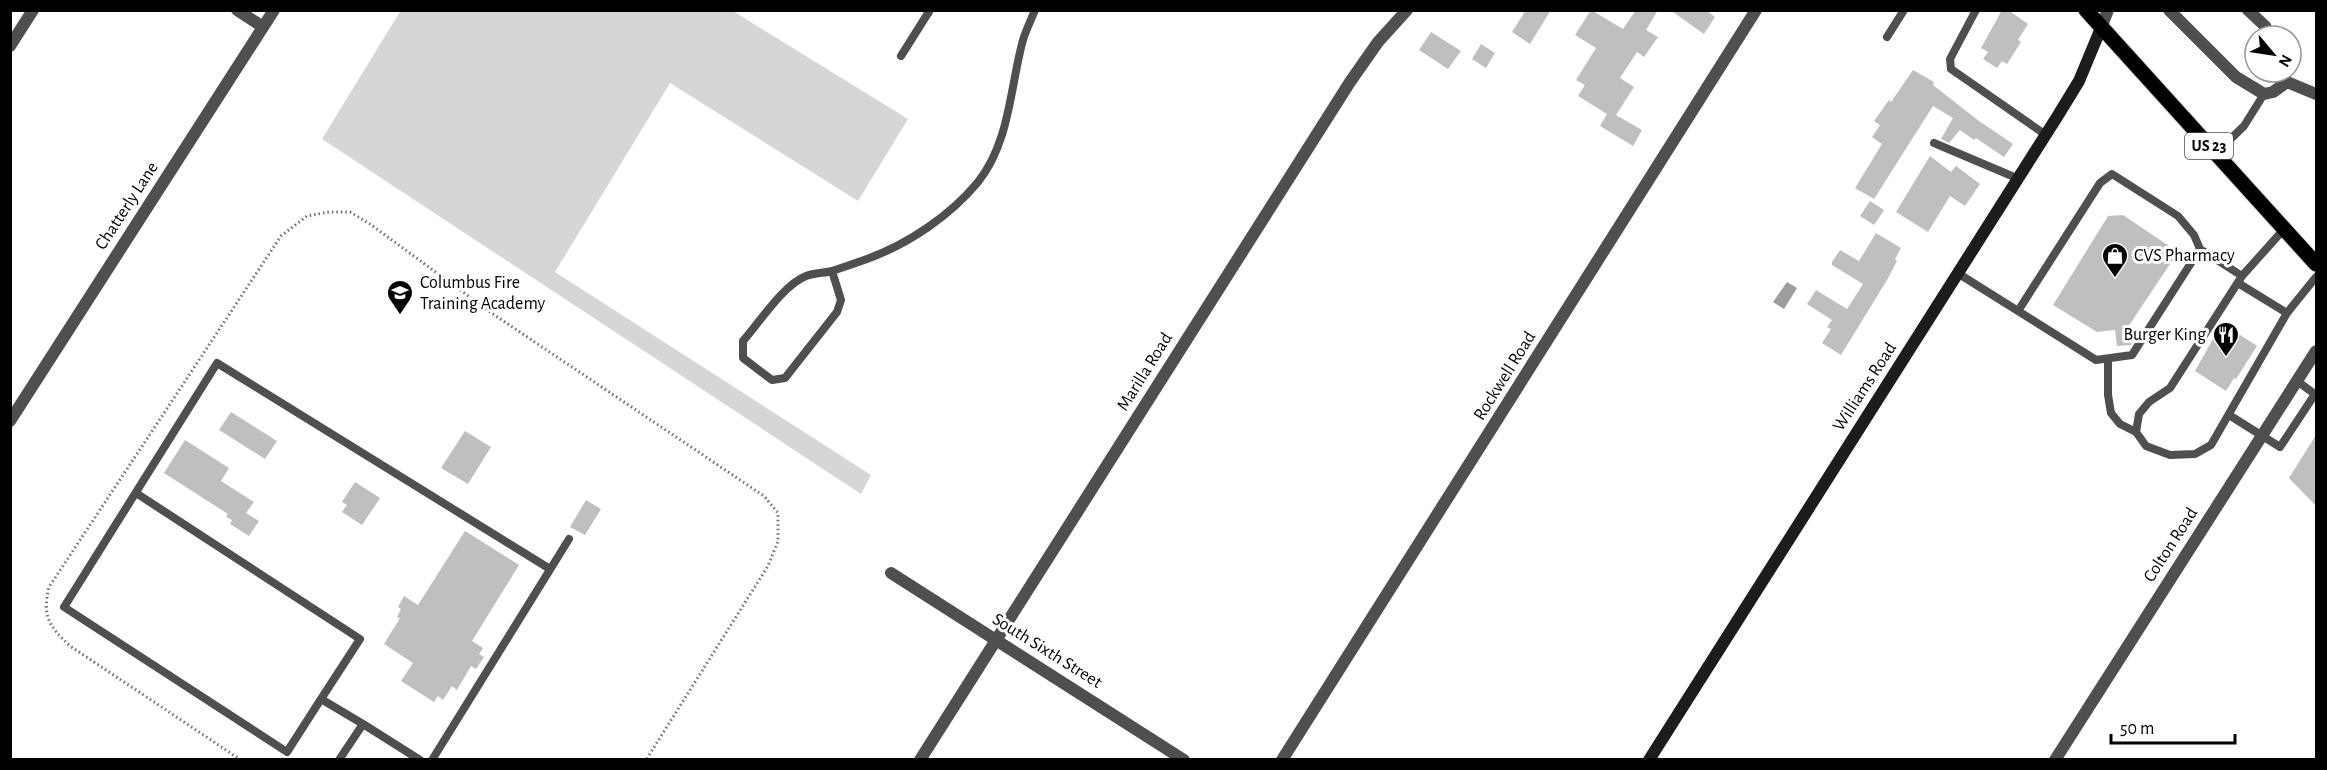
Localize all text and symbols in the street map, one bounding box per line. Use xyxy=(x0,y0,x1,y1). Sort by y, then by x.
north arrow xyxy=(2243,24,2303,84)
text: N xyxy=(2276,52,2295,70)
road number: US 23 xyxy=(2185,133,2233,159)
street label: Chatterly Lane xyxy=(92,159,162,253)
shop icon: CVS Pharmacy xyxy=(2100,241,2130,279)
place label: CVS Pharmacy xyxy=(2134,247,2235,265)
place label: Columbus Fire Training Academy xyxy=(420,274,545,313)
school or university icon: Columbus Fire Training Academy xyxy=(385,278,415,316)
restaurant icon: Burger King xyxy=(2211,320,2241,358)
place label: Burger King xyxy=(2123,326,2206,344)
street label: Rockwell Road xyxy=(1471,328,1539,424)
street label: Marilla Road xyxy=(1114,330,1176,414)
street label: Williams Road xyxy=(1830,339,1900,435)
street label: Colton Road xyxy=(2140,505,2202,585)
street label: South Sixth Street xyxy=(989,610,1105,692)
scale bar xyxy=(2111,707,2236,745)
text: 50 m xyxy=(2120,720,2154,738)

